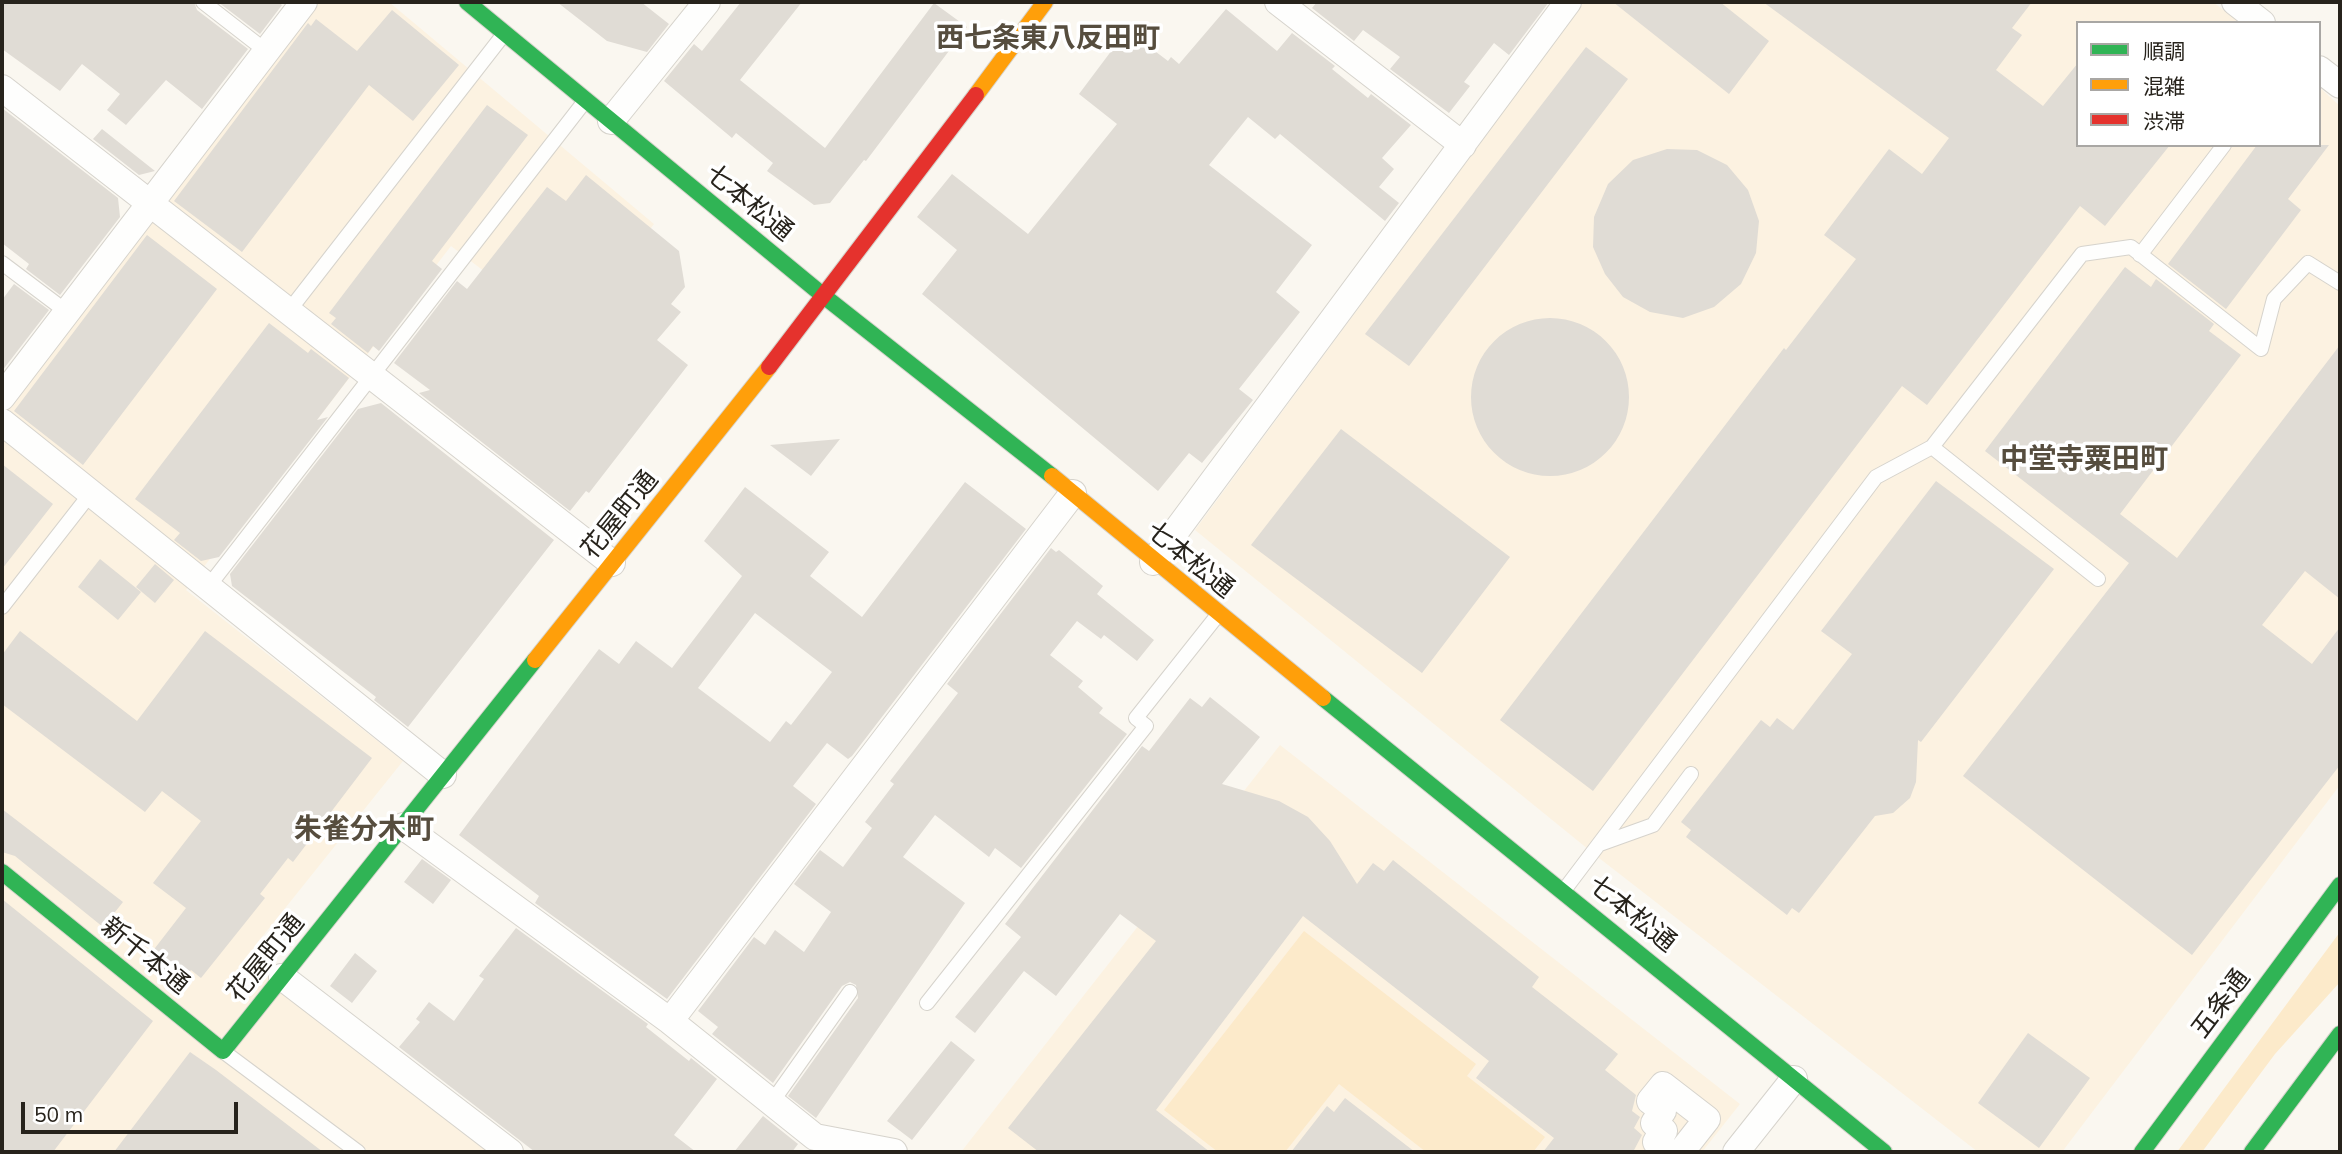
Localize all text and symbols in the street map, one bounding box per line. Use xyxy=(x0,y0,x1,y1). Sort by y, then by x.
legend xyxy=(2076,21,2321,147)
district label: 西七条東八反田町 xyxy=(936,22,1160,56)
text: 順調 xyxy=(2143,38,2185,64)
text: 混雑 xyxy=(2143,73,2185,99)
text: 渋滞 xyxy=(2143,108,2185,134)
street label: 七本松通 xyxy=(699,158,799,248)
district label: 中堂寺粟田町 xyxy=(2000,443,2168,477)
street label: 花屋町通 xyxy=(575,465,665,565)
street label: 七本松通 xyxy=(1140,515,1240,605)
district label: 朱雀分木町 xyxy=(294,813,434,847)
street label: 七本松通 xyxy=(1582,869,1682,959)
street label: 花屋町通 xyxy=(221,908,311,1008)
street label: 新千本通 xyxy=(95,911,195,1001)
street label: 五条通 xyxy=(2185,963,2257,1045)
scale bar xyxy=(24,1088,242,1132)
text: 50 m xyxy=(34,1101,83,1127)

